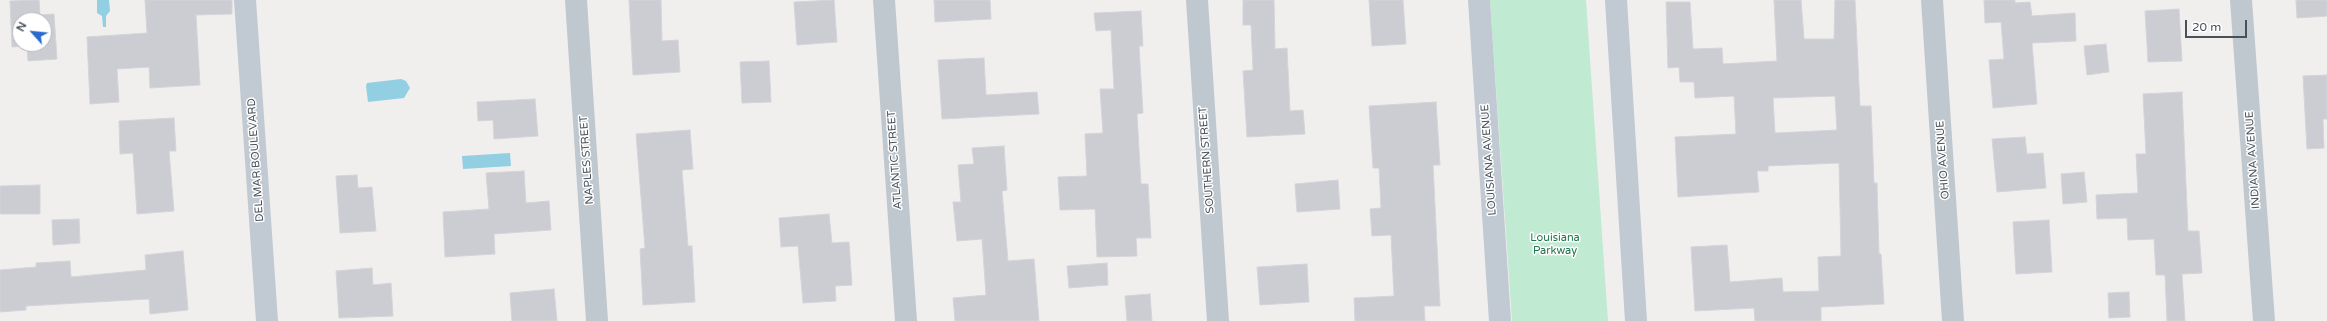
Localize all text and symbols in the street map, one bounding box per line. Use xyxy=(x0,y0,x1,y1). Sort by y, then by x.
north arrow xyxy=(12,12,52,52)
scale bar xyxy=(2187,12,2249,38)
text: N xyxy=(14,20,30,34)
text: 20 m xyxy=(2192,20,2221,34)
street label: DEL MAR BOULEVARD xyxy=(245,98,267,222)
street label: LOUISIANA AVENUE xyxy=(1479,104,1499,216)
street label: SOUTHERN STREET xyxy=(1197,106,1217,214)
street label: ATLANTIC STREET xyxy=(885,110,905,210)
street label: INDIANA AVENUE xyxy=(2243,111,2263,209)
street label: NAPLES STREET xyxy=(577,115,597,205)
street label: OHIO AVENUE xyxy=(1934,120,1952,200)
park label: Louisiana Parkway xyxy=(1530,231,1580,257)

